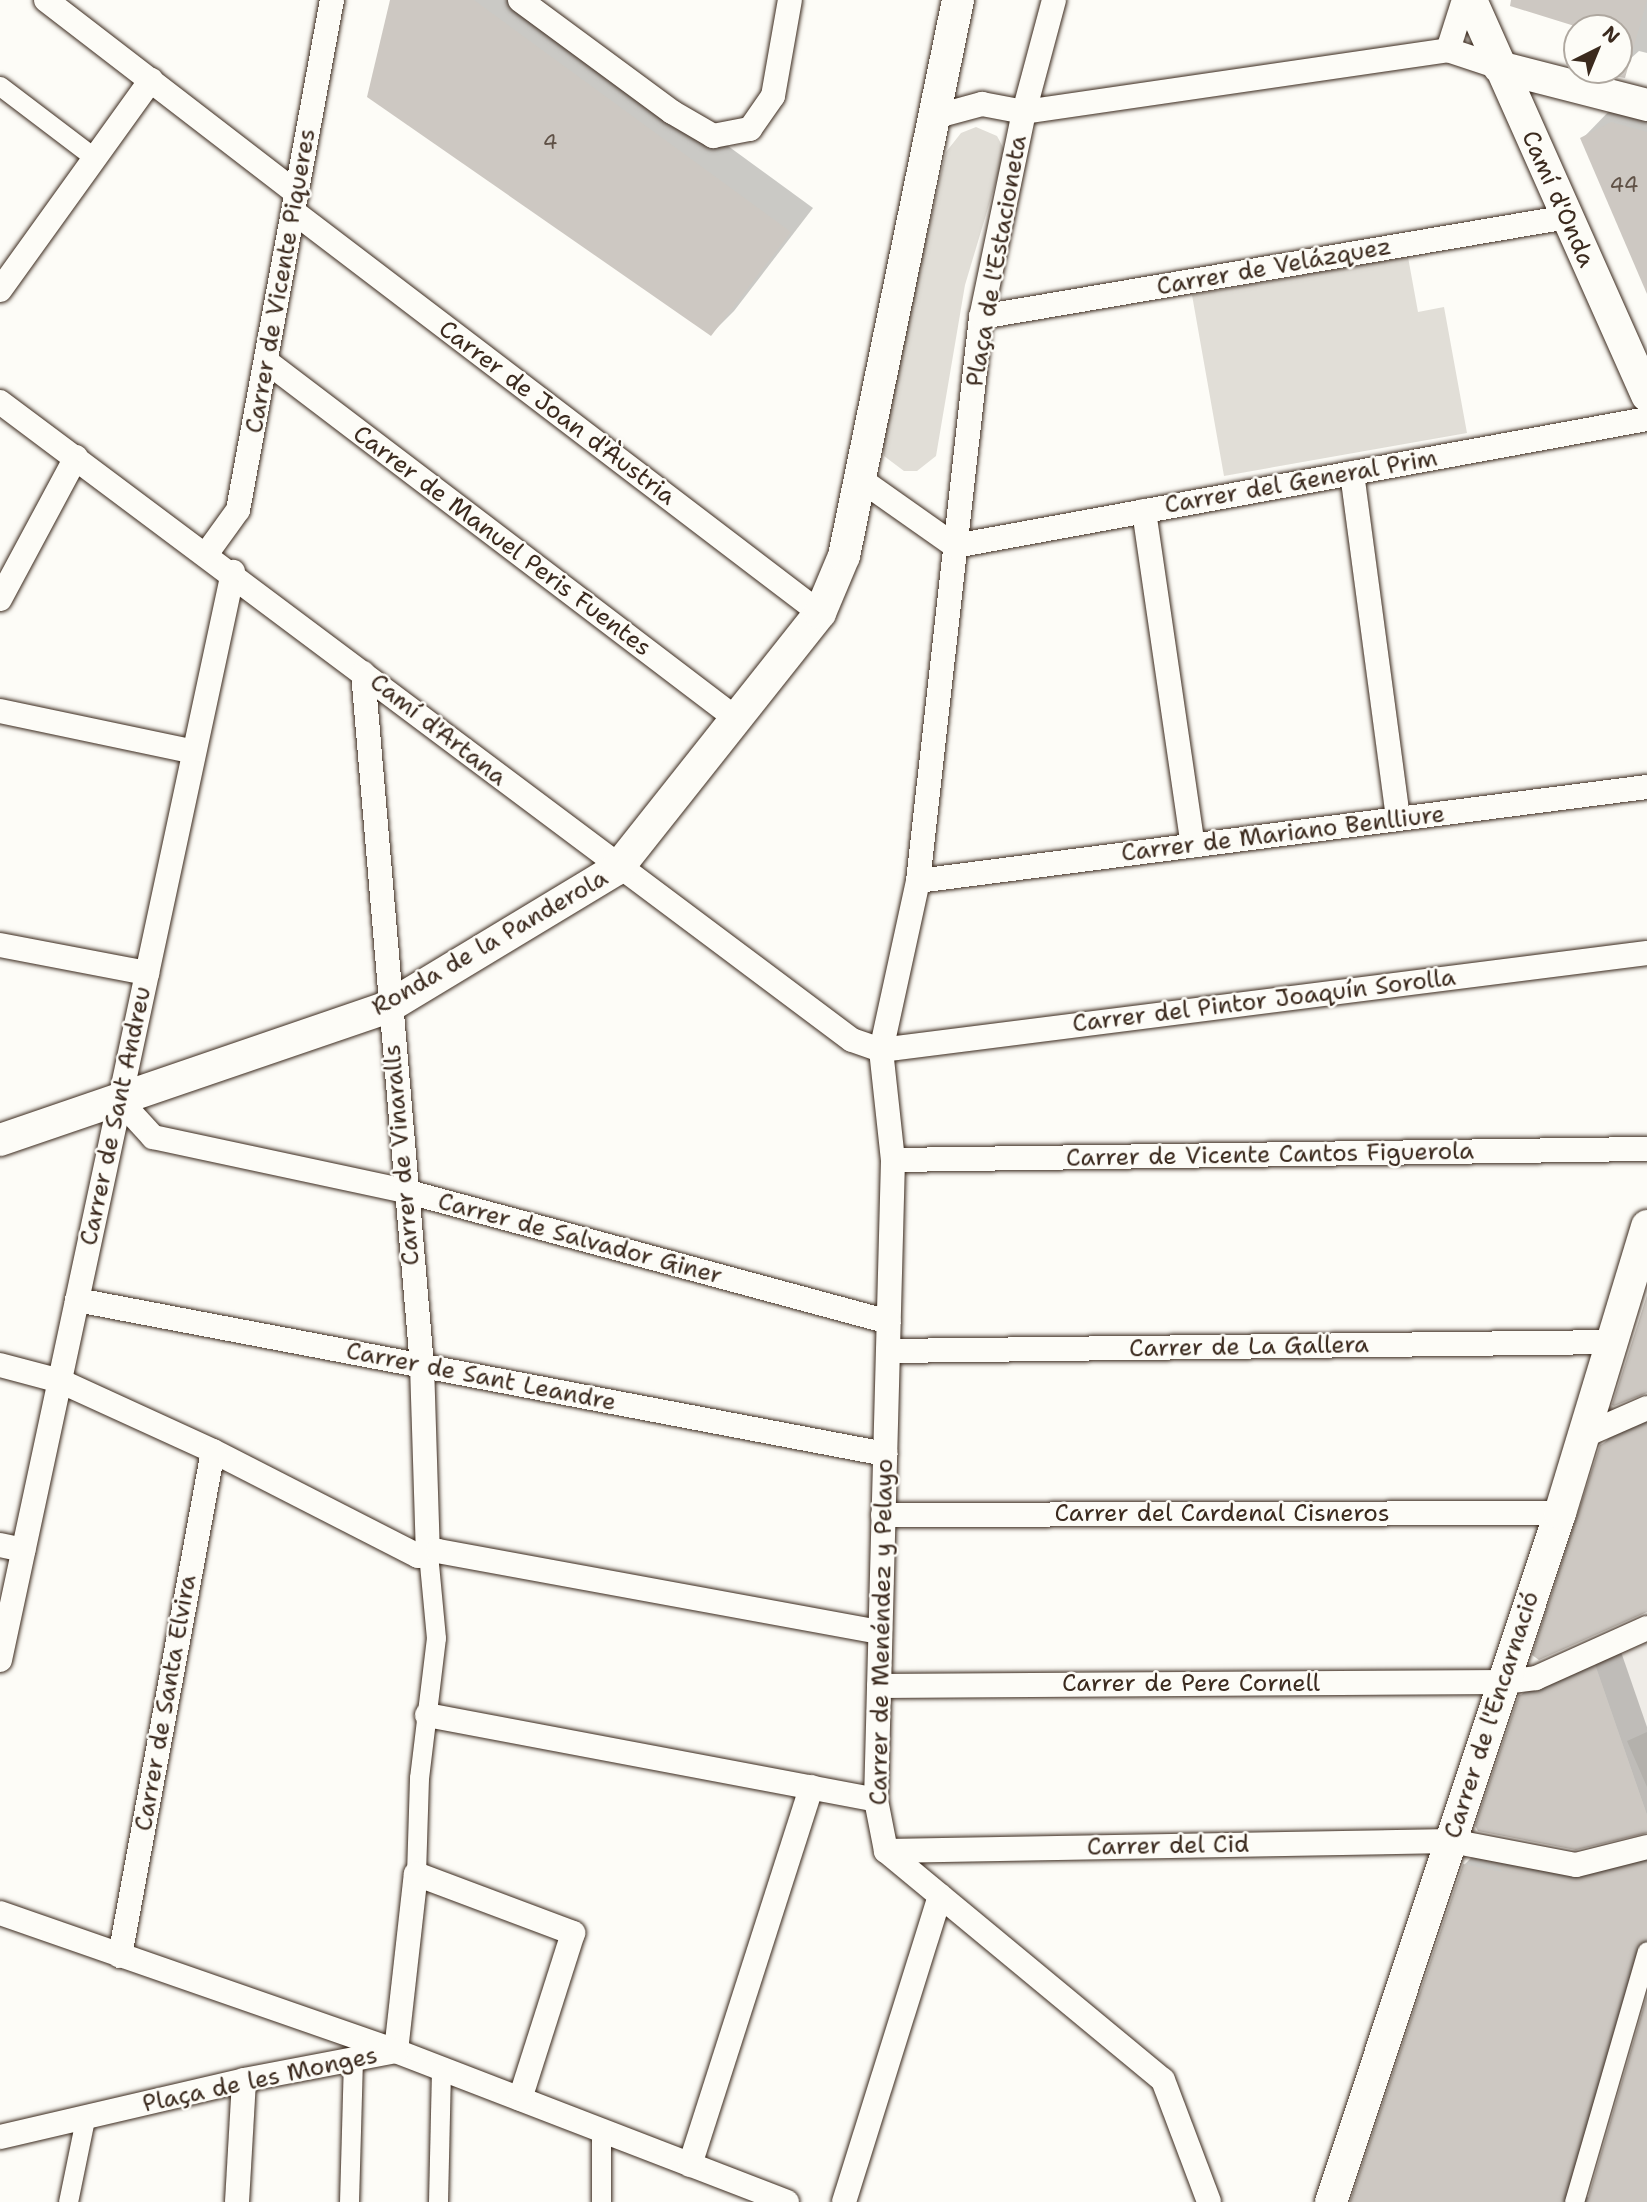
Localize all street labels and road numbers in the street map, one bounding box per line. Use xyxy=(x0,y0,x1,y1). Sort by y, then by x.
street label: Carrer de Vicente Piqueres xyxy=(240,126,322,436)
street label: Camí d'Onda xyxy=(1515,126,1601,272)
street label: Plaça de l'Estacioneta xyxy=(961,133,1033,389)
street label: Carrer de Velázquez xyxy=(1154,232,1394,302)
street label: Carrer de Joan d'Àustria xyxy=(433,315,681,511)
street label: Carrer de Manuel Peris Fuentes xyxy=(347,419,657,663)
street label: Carrer del General Prim xyxy=(1162,444,1440,520)
street label: Camí d'Artana xyxy=(364,668,512,792)
street label: Carrer de Mariano Benlliure xyxy=(1120,800,1446,868)
street label: Ronda de la Panderola xyxy=(367,864,613,1022)
street label: Carrer del Pintor Joaquín Sorolla xyxy=(1071,963,1457,1039)
street label: Carrer de Sant Andreu xyxy=(74,984,158,1248)
street label: Carrer de Vinaralls xyxy=(378,1043,426,1267)
street label: Carrer de Vicente Cantos Figuerola xyxy=(1066,1137,1474,1173)
street label: Carrer de Salvador Giner xyxy=(435,1187,725,1291)
street label: Carrer de La Gallera xyxy=(1129,1331,1369,1363)
street label: Carrer de Sant Leandre xyxy=(344,1337,618,1417)
street label: Carrer de Menéndez y Pelayo xyxy=(865,1458,899,1806)
street label: Carrer del Cardenal Cisneros xyxy=(1054,1500,1390,1528)
street label: Carrer de Santa Elvira xyxy=(129,1573,203,1833)
street label: Carrer de l'Encarnació xyxy=(1438,1588,1546,1842)
street label: Carrer de Pere Cornell xyxy=(1062,1670,1320,1698)
street label: Carrer del Cid xyxy=(1087,1830,1249,1862)
street label: Plaça de les Monges xyxy=(140,2041,380,2119)

